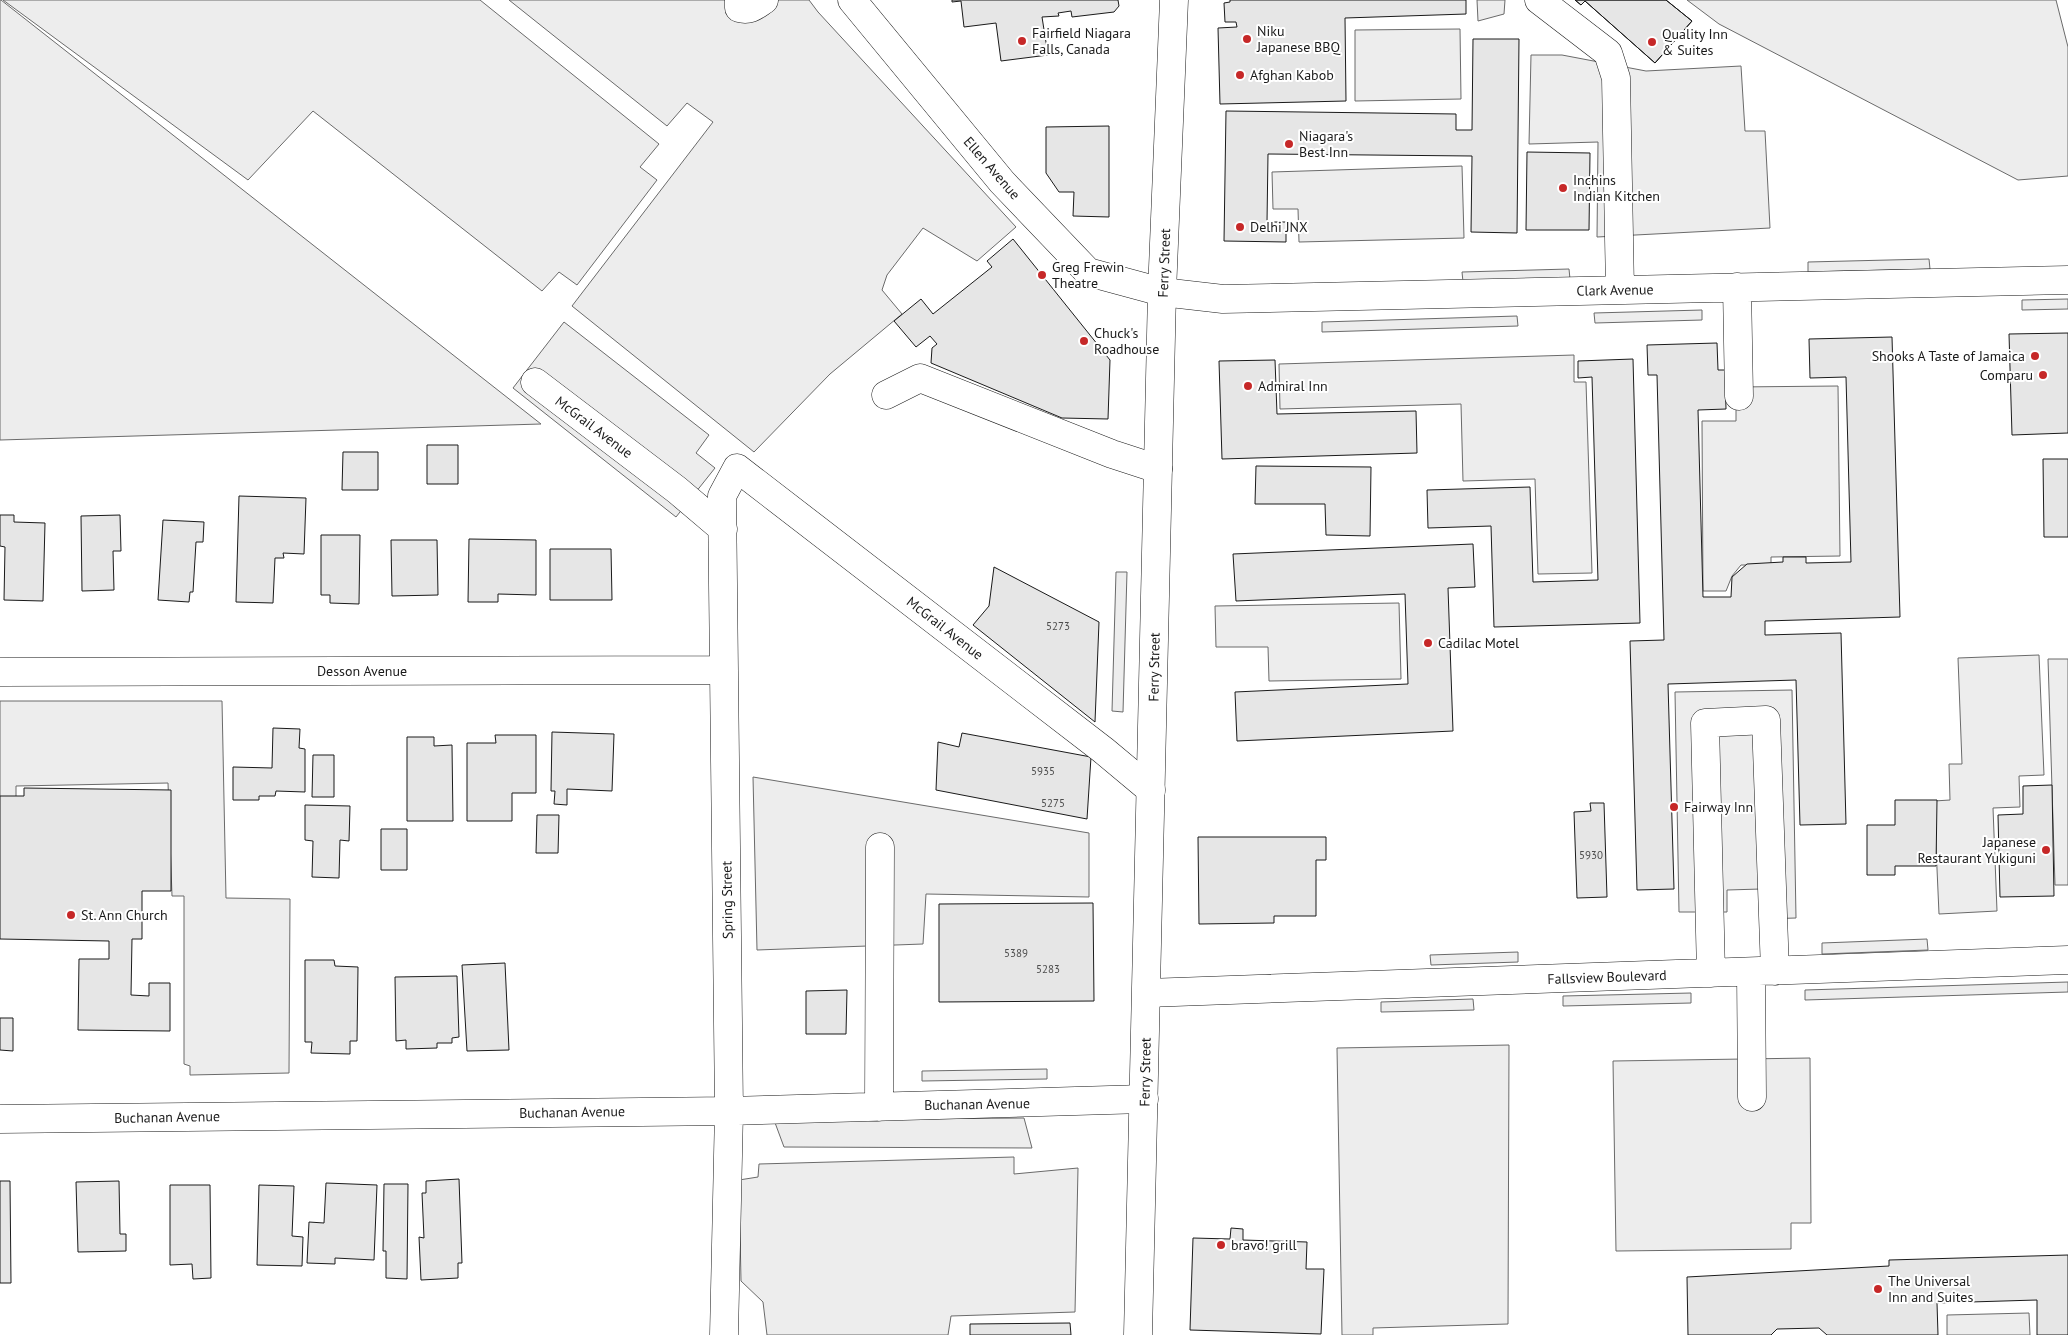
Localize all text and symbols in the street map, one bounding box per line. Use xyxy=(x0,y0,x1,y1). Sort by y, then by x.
place label: Niku Japanese BBQ xyxy=(1256,22,1340,56)
place label: Fairfield Niagara Falls, Canada xyxy=(1032,24,1131,58)
place label: Quality Inn & Suites xyxy=(1662,25,1728,59)
marker: Niku Japanese BBQ xyxy=(1241,33,1253,45)
marker: Fairfield Niagara Falls, Canada xyxy=(1016,35,1028,47)
marker: Quality Inn & Suites xyxy=(1646,36,1658,48)
place label: Afghan Kabob xyxy=(1250,66,1334,84)
marker: Afghan Kabob xyxy=(1234,69,1246,81)
place label: Niagara's Best Inn xyxy=(1299,127,1353,161)
street label: Ellen Avenue xyxy=(960,133,1024,203)
marker: Niagara's Best Inn xyxy=(1283,138,1295,150)
place label: Inchins Indian Kitchen xyxy=(1573,171,1660,205)
marker: Inchins Indian Kitchen xyxy=(1557,182,1569,194)
place label: Delhi JNX xyxy=(1250,218,1308,236)
marker: Delhi JNX xyxy=(1234,221,1246,233)
street label: Ferry Street xyxy=(1154,228,1174,298)
place label: Greg Frewin Theatre xyxy=(1052,258,1124,292)
marker: Greg Frewin Theatre xyxy=(1036,269,1048,281)
street label: Clark Avenue xyxy=(1576,280,1654,300)
place label: Chuck's Roadhouse xyxy=(1094,324,1159,358)
marker: Chuck's Roadhouse xyxy=(1078,335,1090,347)
place label: Shooks A Taste of Jamaica xyxy=(1872,347,2025,365)
marker: Shooks A Taste of Jamaica xyxy=(2029,350,2041,362)
place label: Comparu xyxy=(1980,366,2033,384)
marker: Comparu xyxy=(2037,369,2049,381)
place label: Admiral Inn xyxy=(1258,377,1328,395)
marker: Admiral Inn xyxy=(1242,380,1254,392)
street label: McGrail Avenue xyxy=(552,392,636,462)
street label: McGrail Avenue xyxy=(903,592,987,664)
house number: 5273 xyxy=(1046,619,1070,633)
street label: Ferry Street xyxy=(1144,632,1164,702)
place label: Cadilac Motel xyxy=(1438,634,1519,652)
marker: Cadilac Motel xyxy=(1422,637,1434,649)
street label: Desson Avenue xyxy=(317,662,407,680)
house number: 5935 xyxy=(1031,764,1055,778)
house number: 5275 xyxy=(1041,796,1065,810)
place label: Fairway Inn xyxy=(1684,798,1753,816)
marker: Fairway Inn xyxy=(1668,801,1680,813)
place label: Japanese Restaurant Yukiguni xyxy=(1917,833,2036,867)
marker: Japanese Restaurant Yukiguni xyxy=(2040,844,2052,856)
house number: 5930 xyxy=(1579,848,1603,862)
street label: Spring Street xyxy=(717,861,737,939)
place label: St. Ann Church xyxy=(81,906,168,924)
marker: St. Ann Church xyxy=(65,909,77,921)
house number: 5389 xyxy=(1004,946,1028,960)
house number: 5283 xyxy=(1036,962,1060,976)
street label: Fallsview Boulevard xyxy=(1547,966,1667,988)
street label: Ferry Street xyxy=(1135,1037,1155,1107)
street label: Buchanan Avenue xyxy=(924,1094,1030,1114)
street label: Buchanan Avenue xyxy=(519,1102,625,1122)
street label: Buchanan Avenue xyxy=(114,1107,220,1127)
place label: bravo! grill xyxy=(1231,1236,1297,1254)
marker: bravo! grill xyxy=(1215,1239,1227,1251)
place label: The Universal Inn and Suites xyxy=(1888,1272,1973,1306)
marker: The Universal Inn and Suites xyxy=(1872,1283,1884,1295)

